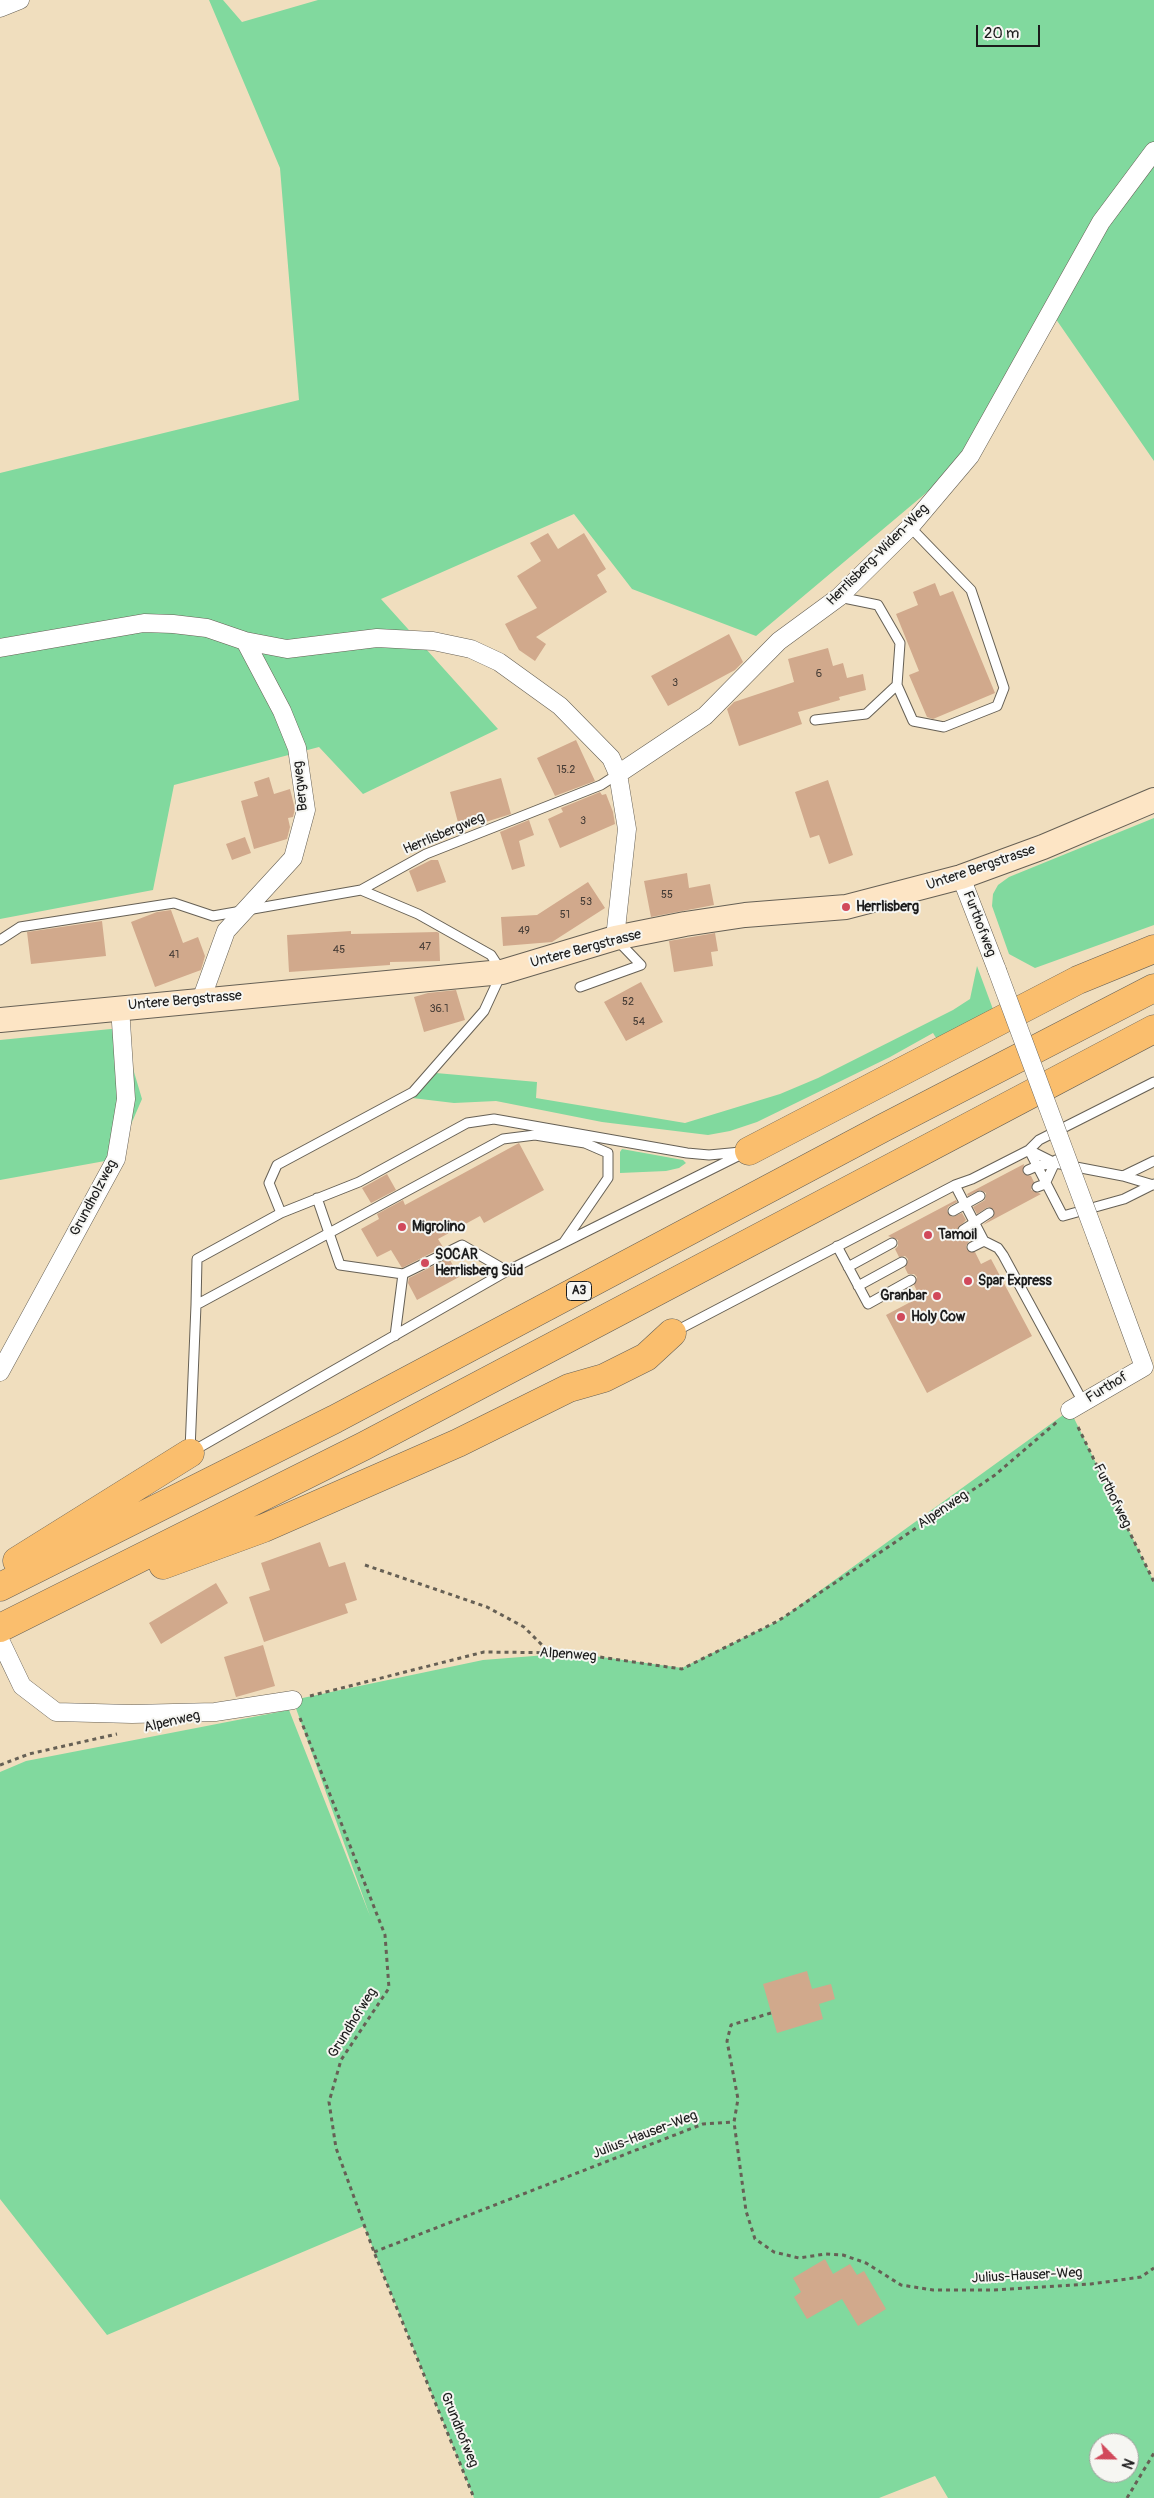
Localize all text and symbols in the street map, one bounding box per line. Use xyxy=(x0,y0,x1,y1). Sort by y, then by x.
scale bar xyxy=(979,15,1043,47)
text: 20 m xyxy=(984,24,1019,43)
street label: Herrlisberg-Widen-Weg xyxy=(824,501,932,609)
house number: 6 xyxy=(816,667,822,681)
house number: 3 xyxy=(672,676,678,690)
street label: Bergweg xyxy=(290,760,312,812)
house number: 15.2 xyxy=(557,763,575,777)
street label: Herrlisbergweg xyxy=(401,809,487,859)
house number: 3 xyxy=(580,814,586,828)
street label: Untere Bergstrasse xyxy=(924,842,1038,894)
house number: 55 xyxy=(661,888,673,902)
street label: Furthofweg xyxy=(959,889,999,959)
house number: 53 xyxy=(580,895,592,909)
place label: Herrlisberg xyxy=(856,899,919,915)
marker: Herrlisberg xyxy=(840,901,852,913)
house number: 51 xyxy=(560,908,570,922)
house number: 49 xyxy=(518,924,530,938)
street label: Untere Bergstrasse xyxy=(529,926,643,972)
house number: 47 xyxy=(419,940,431,954)
house number: 45 xyxy=(333,943,345,957)
house number: 41 xyxy=(169,948,179,962)
street label: Untere Bergstrasse xyxy=(128,988,242,1014)
house number: 52 xyxy=(622,995,634,1009)
house number: 36.1 xyxy=(429,1002,449,1016)
house number: 54 xyxy=(633,1015,645,1029)
street label: Grundholzweg xyxy=(67,1157,121,1239)
place label: Migrolino xyxy=(412,1219,465,1235)
marker: Migrolino xyxy=(396,1221,408,1233)
place label: Tamoil xyxy=(938,1227,977,1243)
marker: Tamoil xyxy=(922,1229,934,1241)
place label: SOCAR Herrlisberg Süd xyxy=(435,1247,523,1280)
marker: SOCAR Herrlisberg Süd xyxy=(419,1257,431,1269)
place label: Spar Express xyxy=(978,1273,1052,1289)
marker: Spar Express xyxy=(962,1275,974,1287)
road number: A3 xyxy=(566,1282,592,1300)
place label: Granbar xyxy=(880,1288,927,1304)
marker: Granbar xyxy=(931,1290,943,1302)
place label: Holy Cow xyxy=(911,1309,965,1325)
marker: Holy Cow xyxy=(895,1311,907,1323)
street label: Furthof xyxy=(1083,1369,1131,1407)
street label: Furthofweg xyxy=(1089,1461,1135,1531)
street label: Alpenweg xyxy=(915,1487,971,1533)
street label: Alpenweg xyxy=(539,1645,597,1665)
street label: Alpenweg xyxy=(142,1707,202,1737)
street label: Grundhofweg xyxy=(325,1985,381,2061)
street label: Julius-Hauser-Weg xyxy=(590,2107,700,2163)
street label: Julius-Hauser-Weg xyxy=(971,2265,1083,2287)
street label: Grundhofweg xyxy=(436,2390,482,2470)
north arrow xyxy=(1089,2433,1139,2483)
text: N xyxy=(1118,2456,1137,2471)

